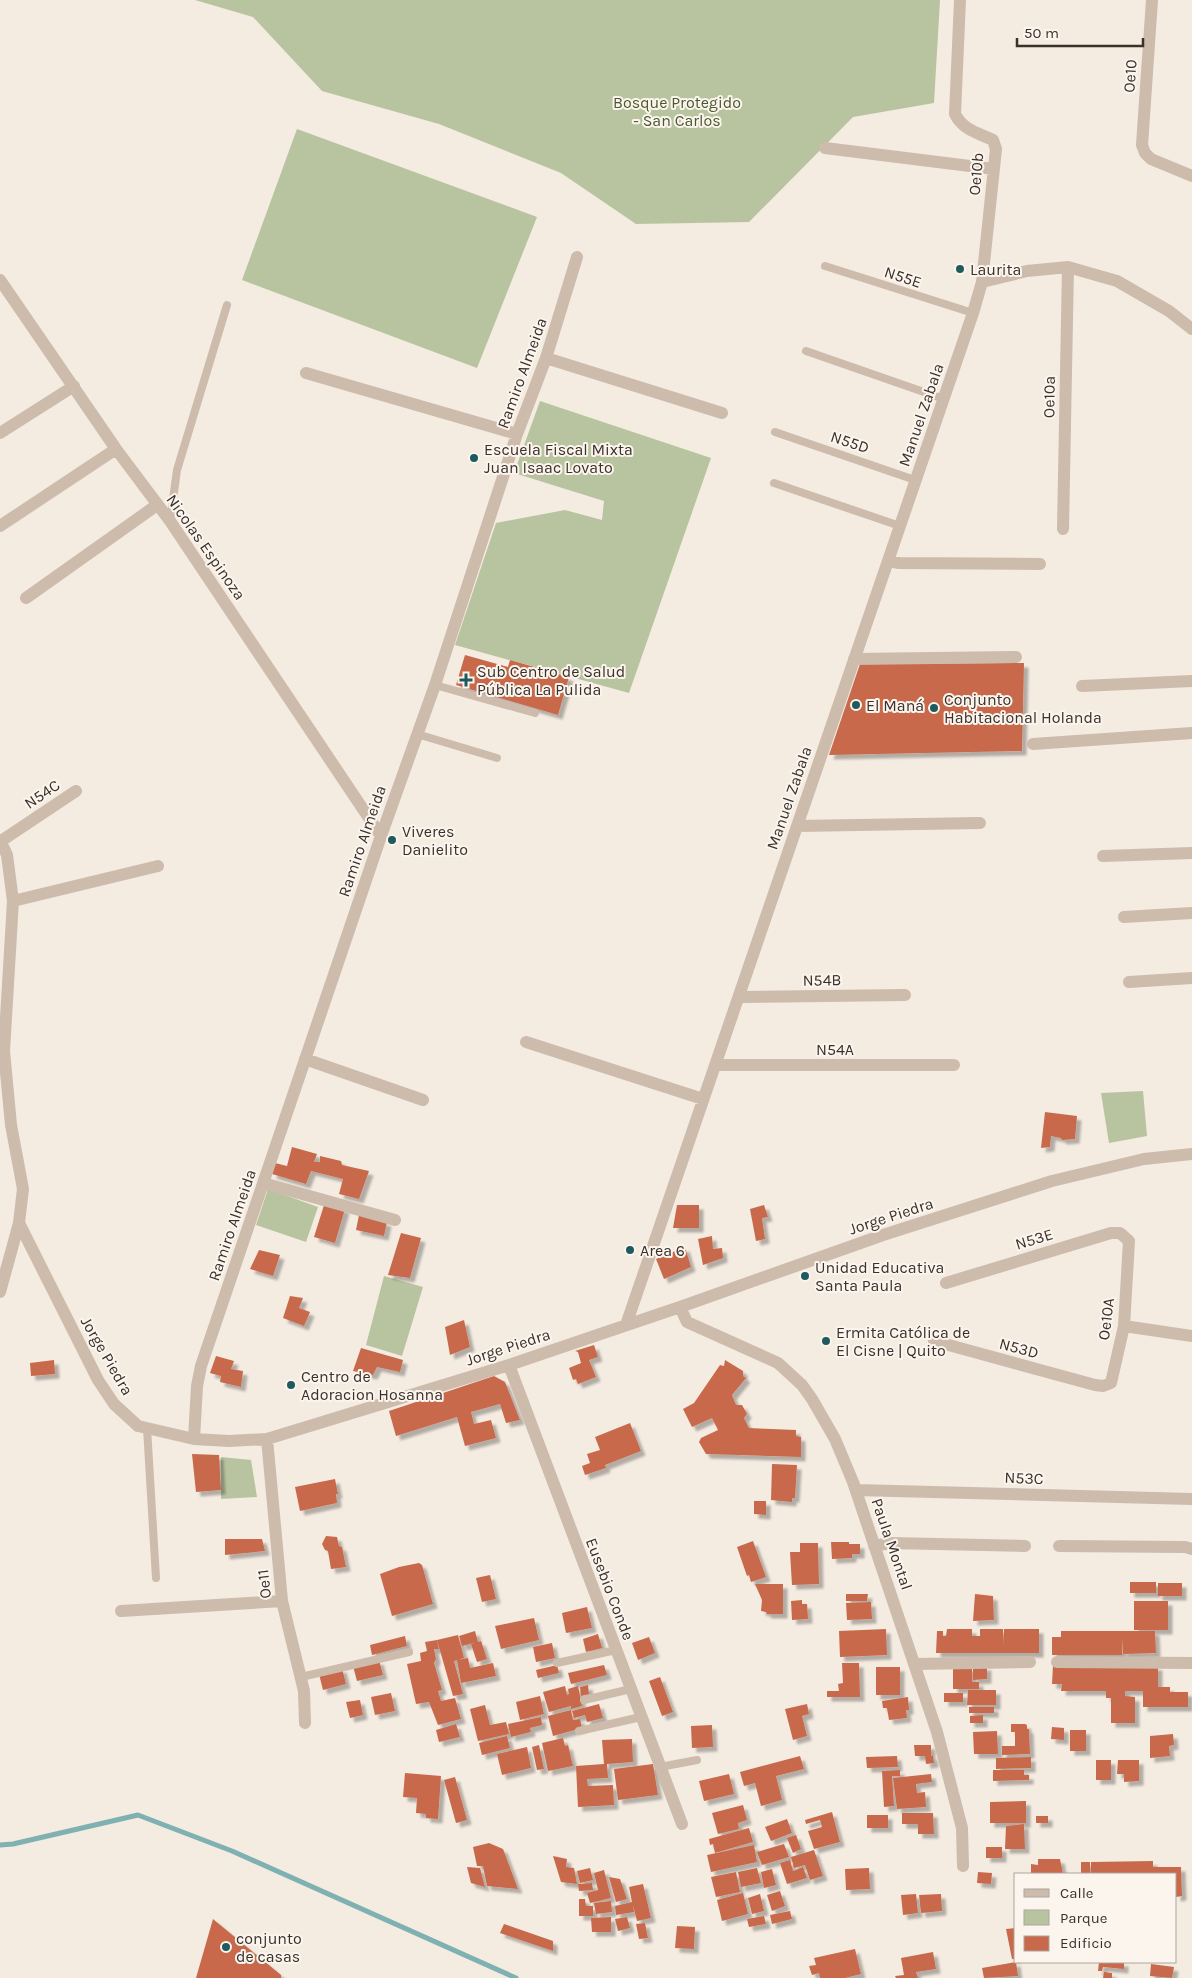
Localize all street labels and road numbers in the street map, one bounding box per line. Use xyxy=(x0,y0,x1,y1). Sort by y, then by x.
street label: Oe10 xyxy=(1119,59,1141,93)
street label: Oe10b xyxy=(965,152,987,196)
street label: N55E xyxy=(882,262,924,292)
street label: Ramiro Almeida xyxy=(493,315,551,431)
street label: Manuel Zabala xyxy=(894,361,948,469)
street label: Oe10a xyxy=(1039,376,1059,418)
street label: N55D xyxy=(828,427,872,457)
street label: Nicolas Espinoza xyxy=(163,491,249,603)
street label: Manuel Zabala xyxy=(762,744,816,852)
street label: N54C xyxy=(21,775,64,813)
street label: Ramiro Almeida xyxy=(334,783,390,899)
street label: N54B xyxy=(802,970,842,990)
street label: N54A xyxy=(816,1040,854,1059)
street label: Ramiro Almeida xyxy=(204,1167,260,1283)
street label: Jorge Piedra xyxy=(846,1193,936,1239)
street label: N53E xyxy=(1013,1224,1055,1254)
street label: Oe10A xyxy=(1094,1297,1118,1341)
street label: Jorge Piedra xyxy=(77,1313,137,1399)
street label: Jorge Piedra xyxy=(463,1324,553,1370)
street label: N53D xyxy=(997,1334,1041,1362)
street label: N53C xyxy=(1004,1468,1044,1488)
street label: Paula Montal xyxy=(867,1496,917,1592)
street label: Eusebio Conde xyxy=(582,1535,638,1643)
street label: Oe11 xyxy=(253,1569,275,1599)

